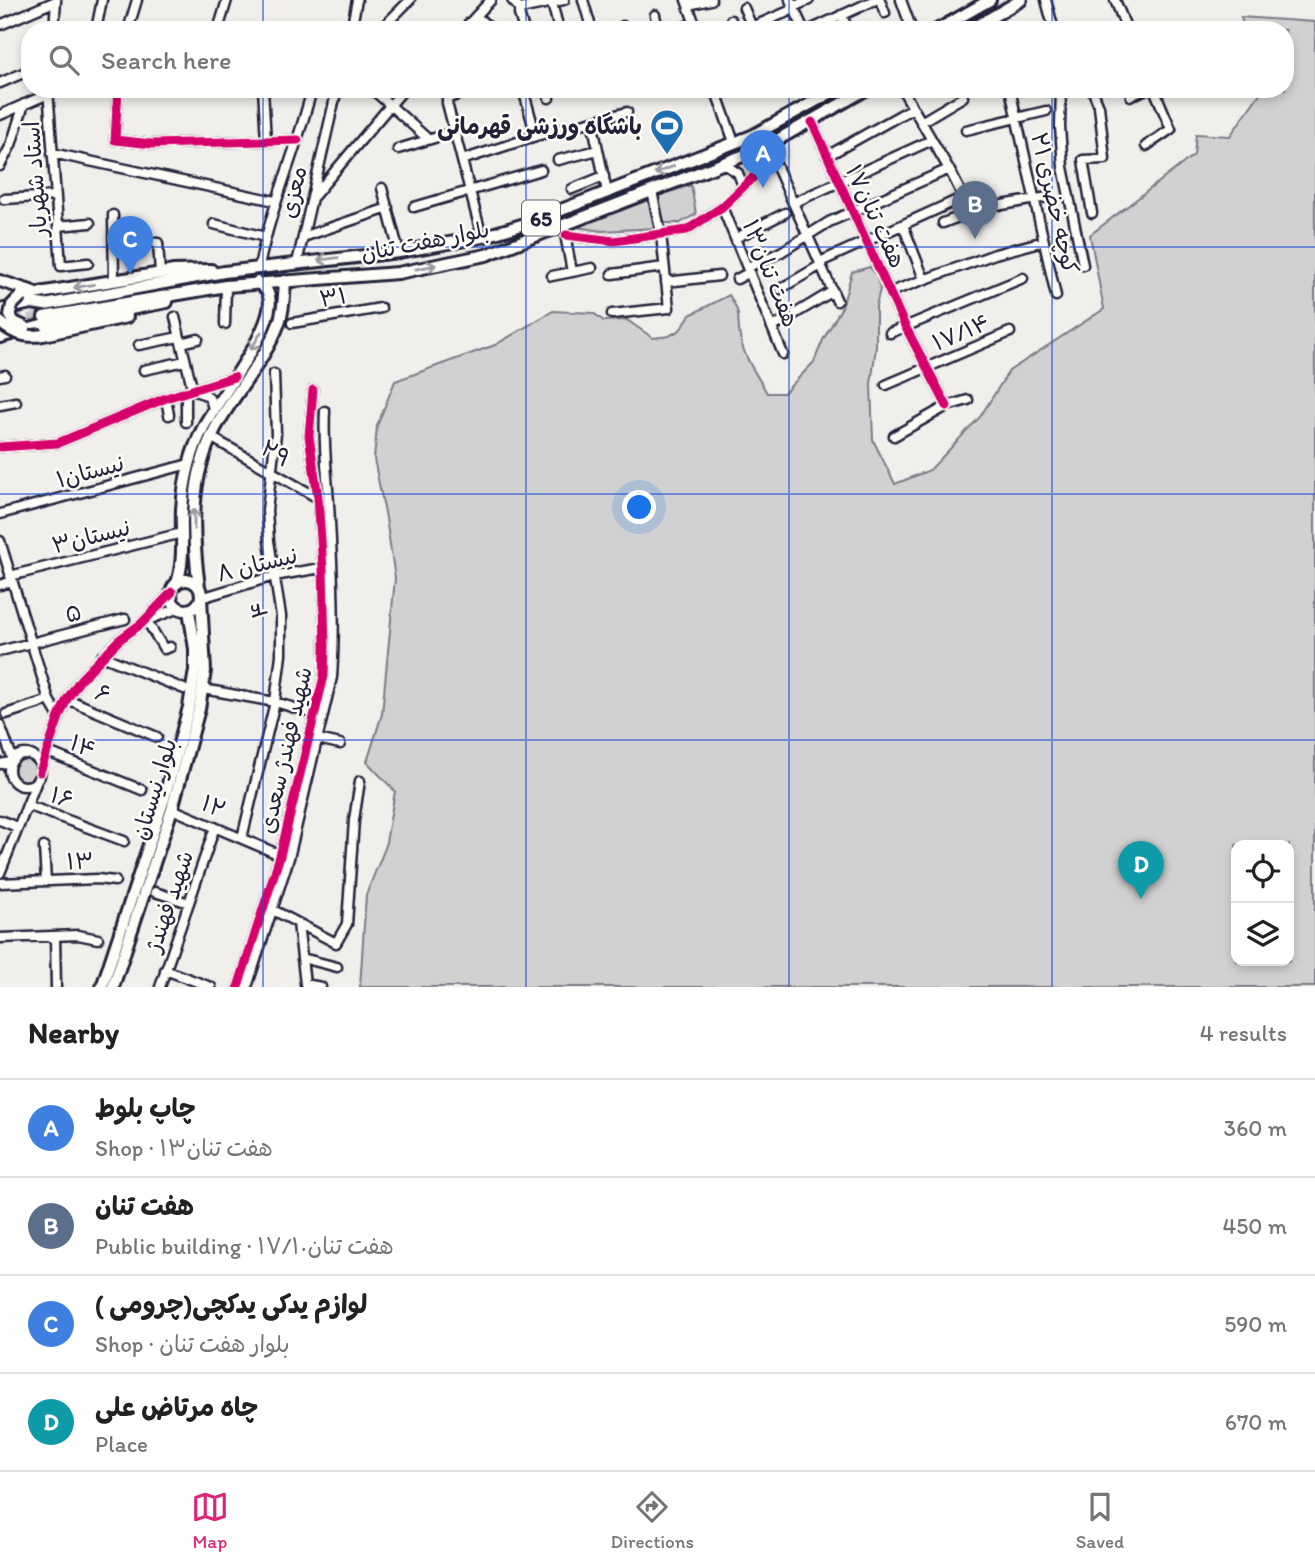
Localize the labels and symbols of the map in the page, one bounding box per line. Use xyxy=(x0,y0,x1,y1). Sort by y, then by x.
sports icon: باشگاه ورزشی قهرمانی xyxy=(648,107,686,156)
place label: باشگاه ورزشی قهرمانی xyxy=(437,112,642,141)
street label: استاد شهریار xyxy=(17,120,53,240)
pin: A xyxy=(740,130,786,188)
street label: کوچه خضری ۲۱ xyxy=(1025,130,1085,277)
street label: هفت تنان۱۷ xyxy=(840,160,912,272)
street label: معزی xyxy=(273,163,313,221)
one-way arrow xyxy=(654,164,676,177)
pin: B xyxy=(952,181,998,239)
road number: 65 xyxy=(522,200,560,235)
street label: بلوار هفت تنان xyxy=(358,215,492,267)
street label: ۱۳هفت تنان xyxy=(737,215,805,331)
pin: C xyxy=(107,216,153,274)
one-way arrow xyxy=(317,253,340,266)
one-way arrow xyxy=(414,260,437,274)
one-way arrow xyxy=(73,280,96,293)
street label: ۳۱ xyxy=(317,281,349,313)
street label: ۱۷/۱۴ xyxy=(928,307,994,357)
one-way arrow xyxy=(249,331,263,351)
street label: ۲۹ xyxy=(256,433,296,473)
street label: ۱نیستان xyxy=(53,449,127,493)
your location xyxy=(622,490,656,524)
one-way arrow xyxy=(187,508,201,531)
street label: ۳نیستان xyxy=(49,513,133,559)
street label: نیستان ۸ xyxy=(214,540,300,588)
street label: ۵ xyxy=(62,597,84,629)
street label: ۴ xyxy=(244,600,274,620)
street label: شهید فهندژ سعدی xyxy=(252,664,318,836)
street label: ۶ xyxy=(91,677,115,709)
street label: ۱۴ xyxy=(66,728,100,764)
street label: بلوار نیستان xyxy=(125,735,183,843)
street label: ۱۶ xyxy=(47,780,77,814)
street label: ۱۲ xyxy=(198,788,230,824)
pin: D xyxy=(1118,841,1164,899)
street label: ۱۳ xyxy=(66,847,94,875)
street label: شهید فهندژ xyxy=(138,847,199,957)

